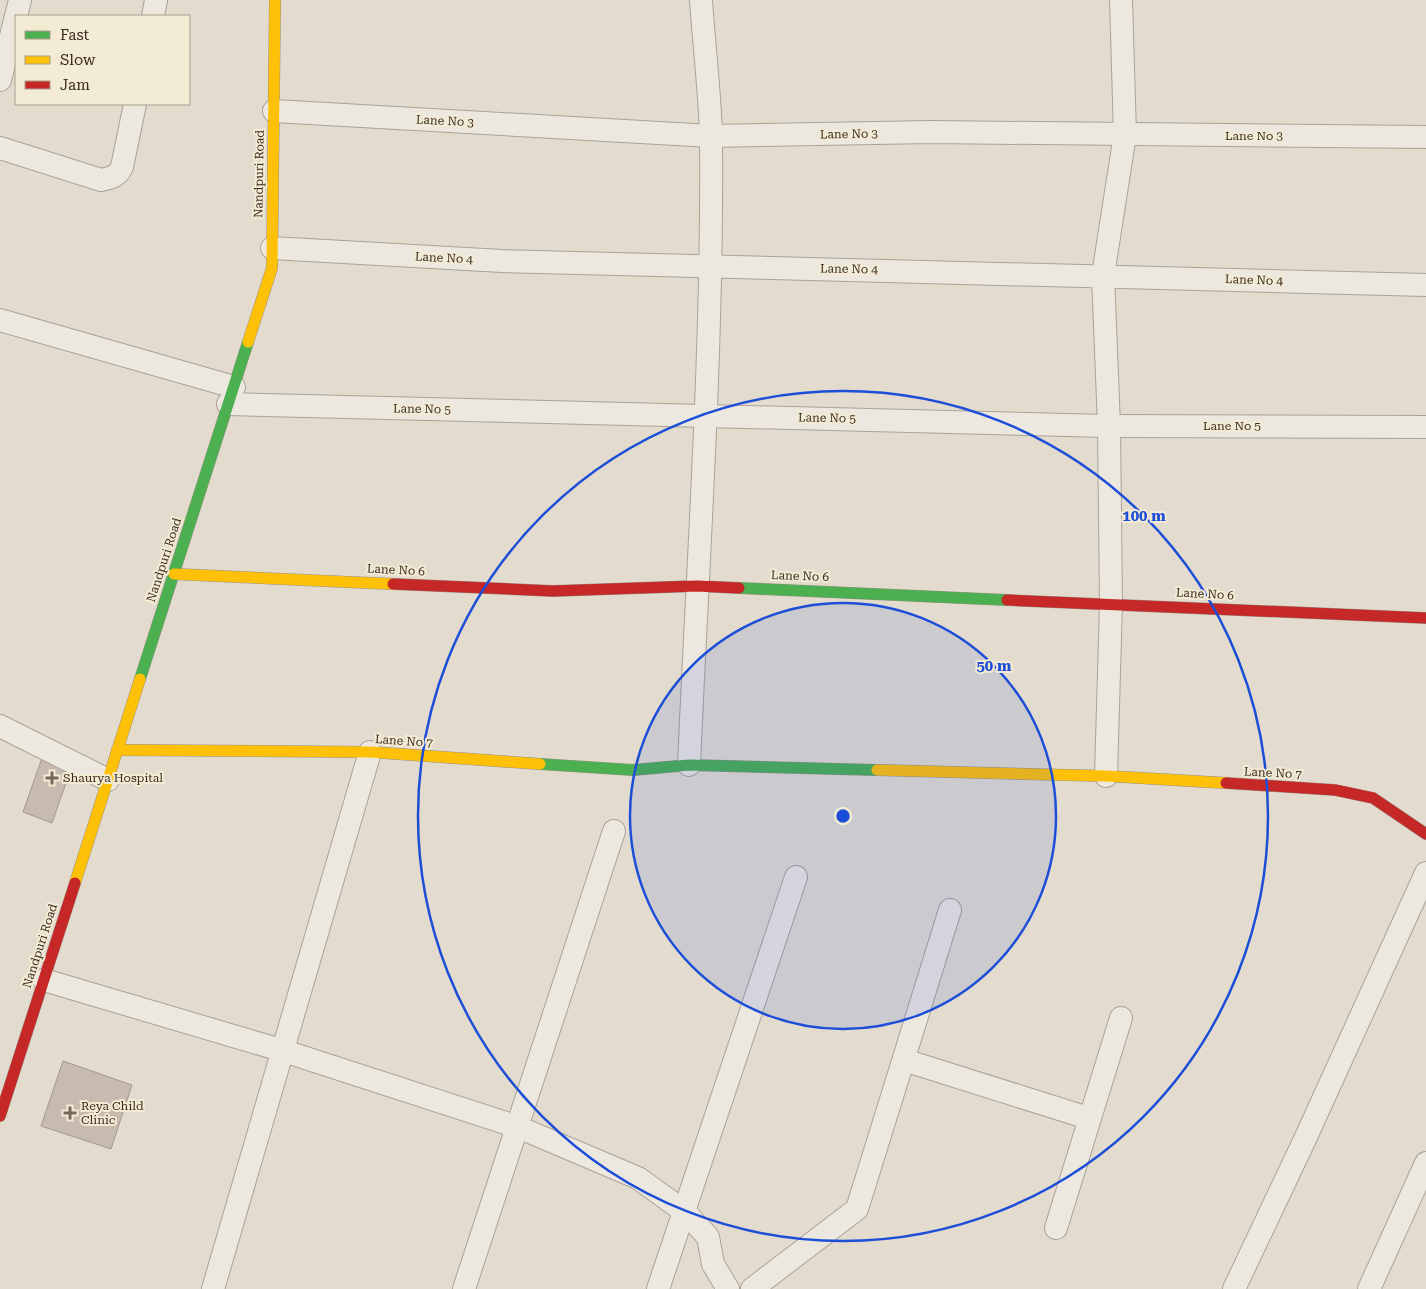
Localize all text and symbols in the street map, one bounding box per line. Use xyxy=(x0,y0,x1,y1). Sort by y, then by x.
legend xyxy=(15,15,190,105)
text: Fast xyxy=(60,26,90,44)
text: Slow xyxy=(60,51,96,69)
text: Jam xyxy=(60,76,90,94)
street label: Lane No 3 xyxy=(416,112,475,130)
street label: Lane No 3 xyxy=(820,126,878,142)
street label: Lane No 3 xyxy=(1225,129,1283,143)
street label: Nandpuri Road xyxy=(251,130,267,218)
street label: Lane No 4 xyxy=(415,249,474,267)
street label: Lane No 4 xyxy=(820,261,878,277)
street label: Lane No 4 xyxy=(1225,272,1284,288)
street label: Lane No 5 xyxy=(393,401,451,417)
street label: Lane No 5 xyxy=(798,410,856,426)
street label: Lane No 5 xyxy=(1203,419,1261,433)
text: 100 m xyxy=(1122,507,1166,525)
street label: Nandpuri Road xyxy=(144,516,184,604)
street label: Lane No 6 xyxy=(367,561,426,579)
street label: Lane No 6 xyxy=(771,568,830,584)
street label: Lane No 6 xyxy=(1176,585,1235,603)
text: 50 m xyxy=(976,657,1012,675)
street label: Lane No 7 xyxy=(375,732,434,750)
street label: Lane No 7 xyxy=(1244,764,1303,782)
marker: Shaurya Hospital xyxy=(45,771,59,785)
place label: Shaurya Hospital xyxy=(63,771,163,785)
centre of rings xyxy=(834,807,852,825)
street label: Nandpuri Road xyxy=(20,902,60,990)
place label: Reya Child Clinic xyxy=(81,1099,144,1127)
marker: Reya Child Clinic xyxy=(63,1106,77,1120)

